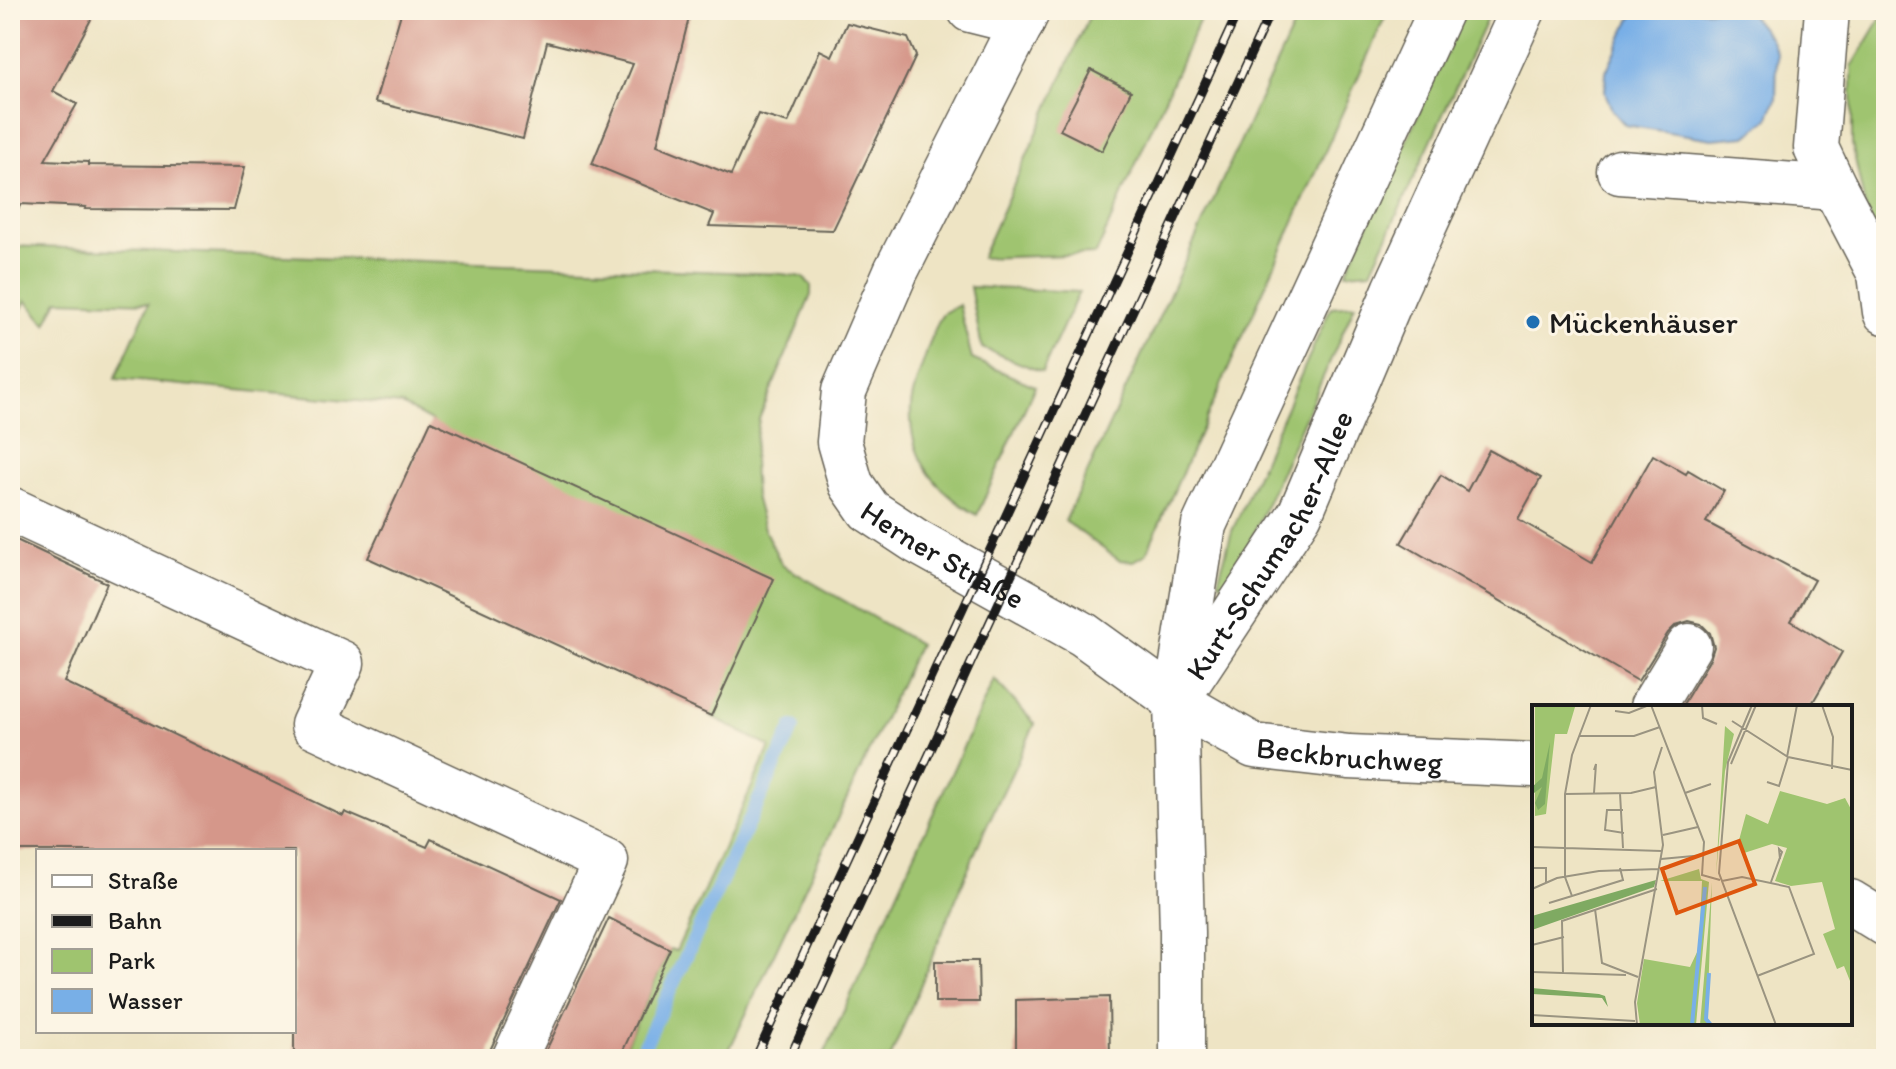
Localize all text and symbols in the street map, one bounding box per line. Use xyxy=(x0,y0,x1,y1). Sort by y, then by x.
place label: Mückenhäuser xyxy=(1549,304,1738,341)
marker: Mückenhäuser xyxy=(1524,313,1542,331)
street label: Kurt-Schumacher-Allee xyxy=(1177,405,1360,687)
street label: Herner Straße xyxy=(854,491,1031,616)
inset map xyxy=(1532,705,1852,1025)
street label: Beckbruchweg xyxy=(1254,728,1444,780)
legend xyxy=(36,849,296,1033)
text: Straße xyxy=(108,866,178,895)
text: Bahn xyxy=(108,906,162,935)
text: Park xyxy=(108,946,155,975)
text: Wasser xyxy=(108,986,183,1015)

